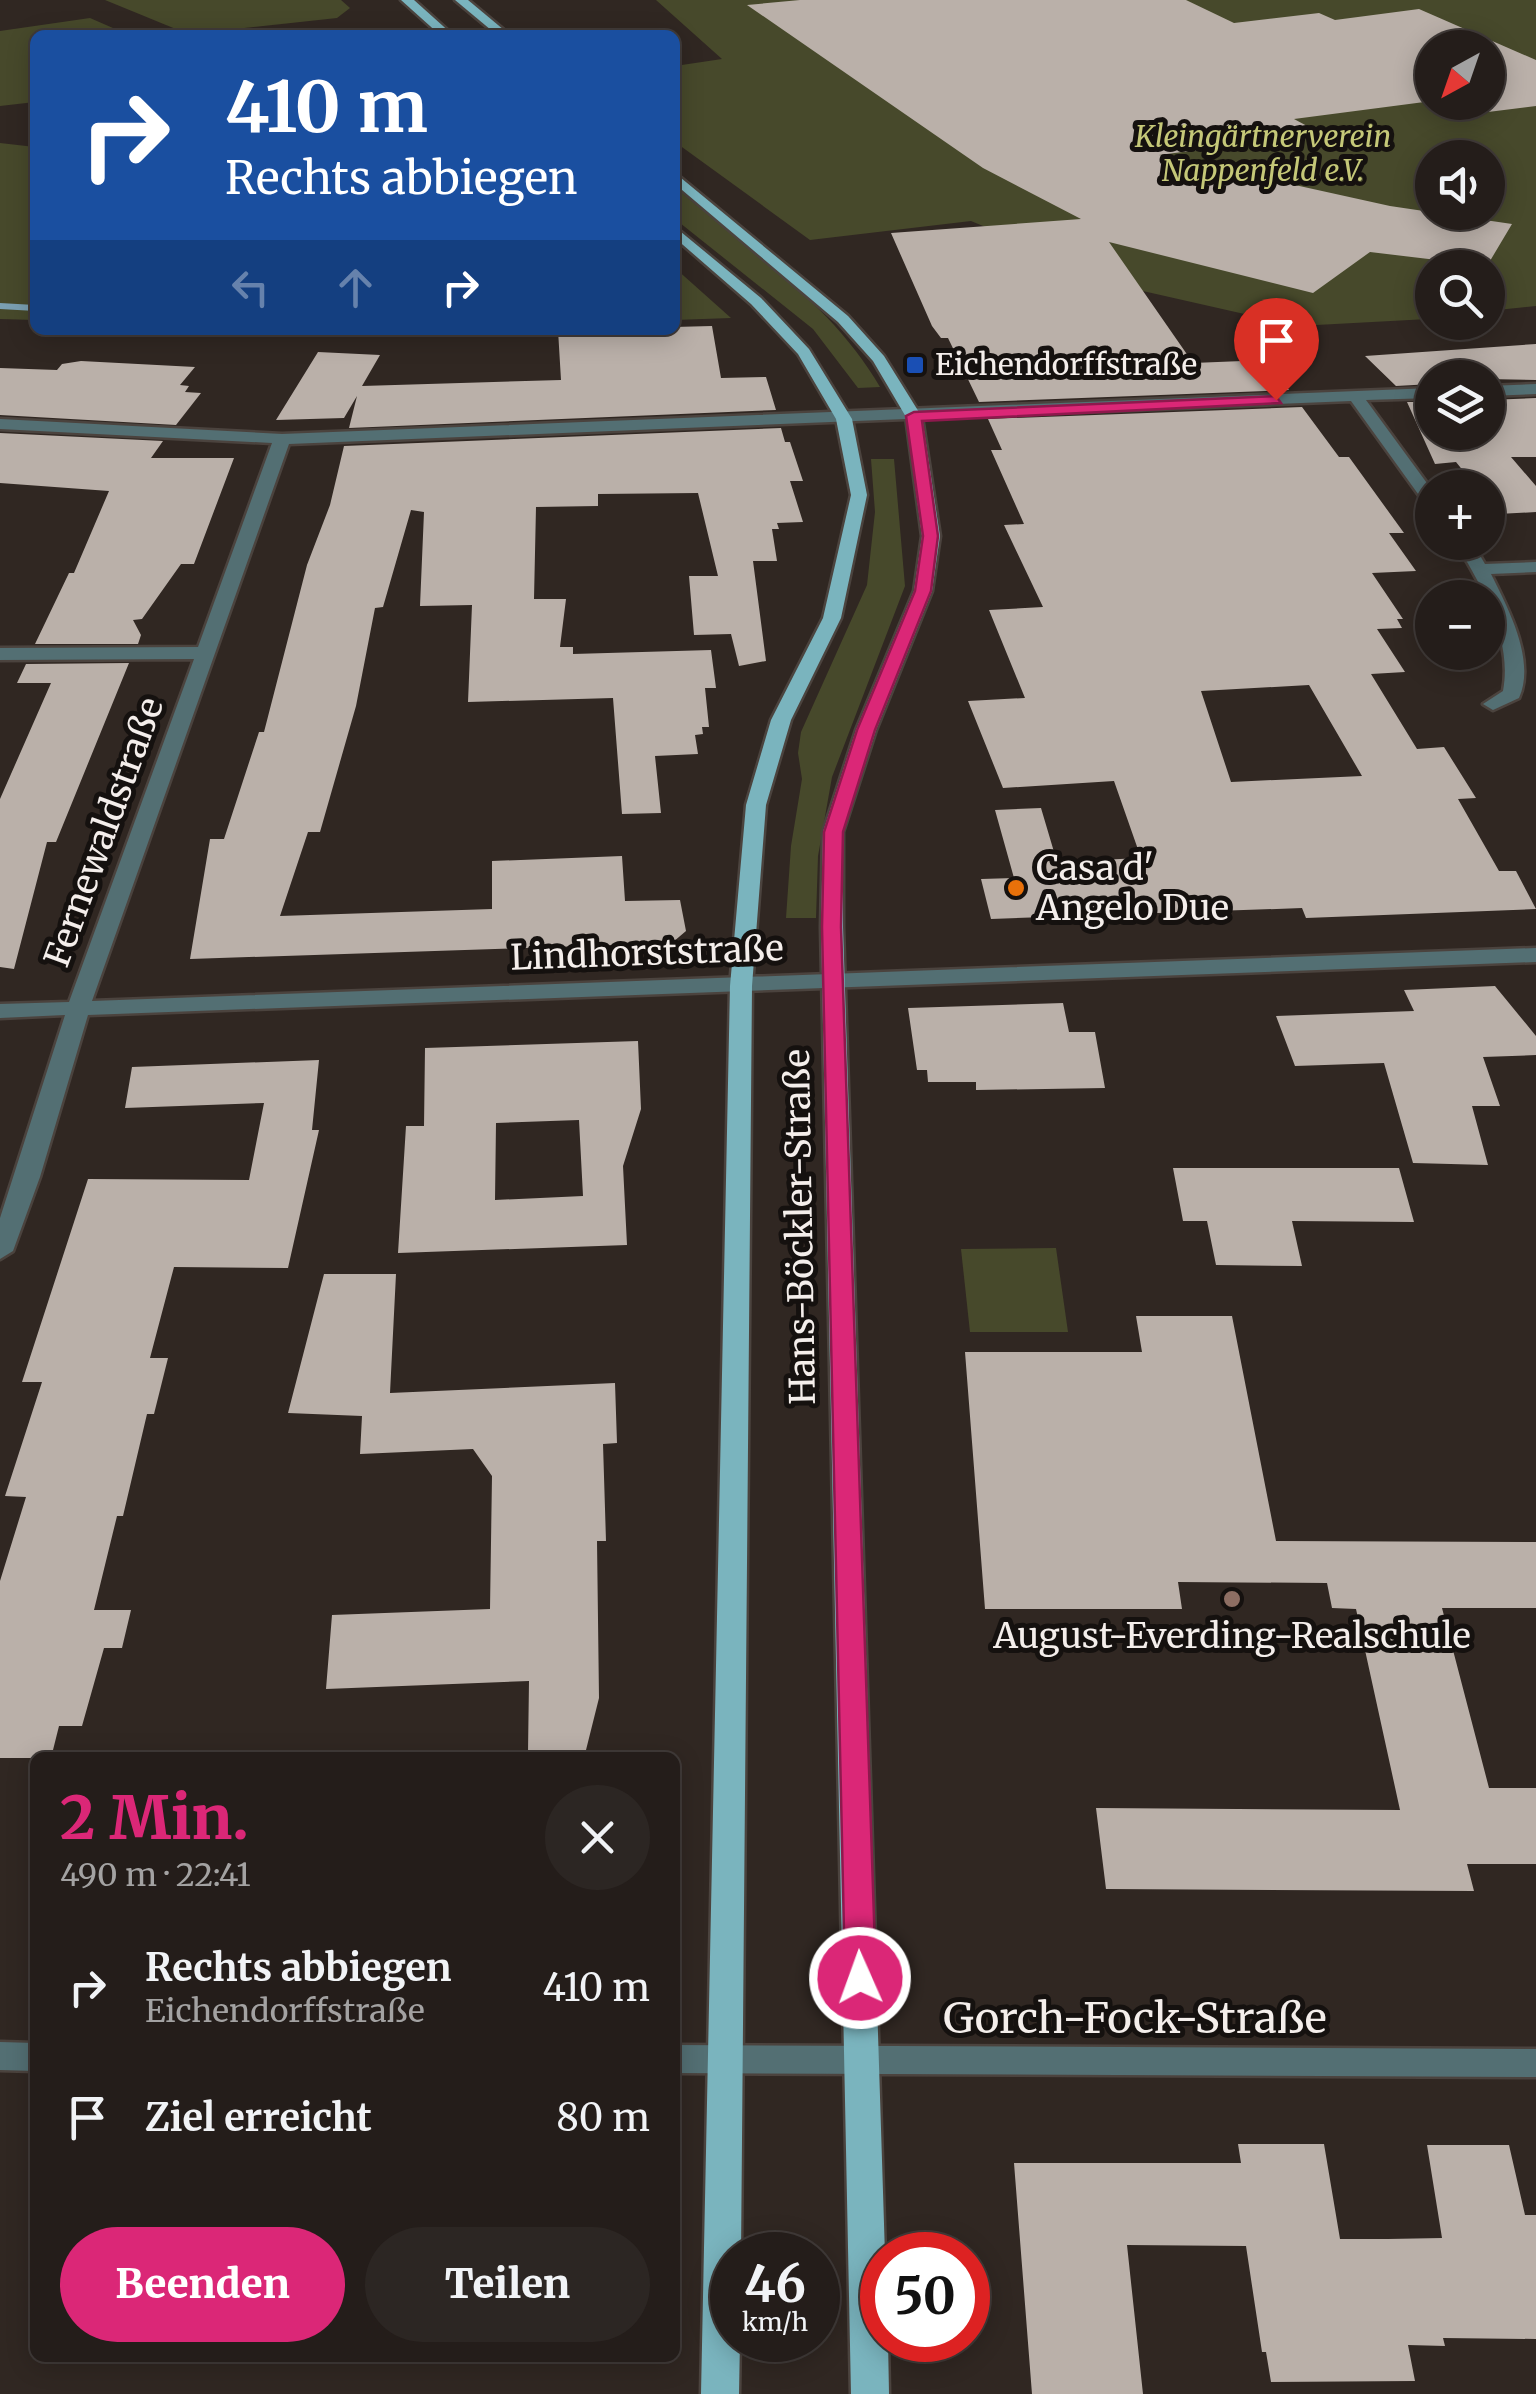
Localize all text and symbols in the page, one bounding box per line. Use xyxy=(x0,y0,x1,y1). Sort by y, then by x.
north arrow xyxy=(1415,30,1505,120)
map controls xyxy=(1415,30,1505,670)
text: 410 m xyxy=(225,63,428,151)
icon: right xyxy=(60,70,190,200)
park label: Kleingärtnerverein Nappenfeld e.V. xyxy=(1134,117,1391,189)
button: sound xyxy=(1415,140,1505,230)
text: Rechts abbiegen xyxy=(225,150,578,206)
button: search xyxy=(1415,250,1505,340)
icon: left xyxy=(223,260,278,315)
icon: ahead xyxy=(328,260,383,315)
icon: right xyxy=(433,260,488,315)
pin xyxy=(1234,298,1319,401)
icon: arrive xyxy=(1249,313,1304,368)
place label: Eichendorffstraße xyxy=(935,345,1197,383)
marker: Eichendorffstraße xyxy=(904,354,926,376)
button: layers xyxy=(1415,360,1505,450)
button: + xyxy=(1415,470,1505,560)
button: − xyxy=(1415,580,1505,670)
street label: Fernewaldstraße xyxy=(35,691,173,973)
place label: Casa d' Angelo Due xyxy=(1035,846,1229,930)
marker: Casa d' Angelo Due xyxy=(1005,877,1027,899)
street label: Lindhorststraße xyxy=(510,926,784,980)
street label: Hans-Böckler-Straße xyxy=(775,1049,825,1405)
marker: August-Everding-Realschule xyxy=(1221,1588,1243,1610)
place label: August-Everding-Realschule xyxy=(992,1614,1471,1658)
text: 2 Min. xyxy=(60,1780,249,1855)
button: close xyxy=(545,1785,650,1890)
text: 490 m · 22:41 xyxy=(60,1855,251,1895)
position arrow xyxy=(808,1926,912,2030)
text: Rechts abbiegen xyxy=(145,1944,451,1991)
icon: right xyxy=(60,1960,115,2015)
text: 410 m xyxy=(543,1964,650,2011)
text: Eichendorffstraße xyxy=(145,1991,425,2031)
street label: Gorch-Fock-Straße xyxy=(943,1992,1327,2044)
icon: arrive xyxy=(60,2090,115,2145)
text: Ziel erreicht xyxy=(145,2094,372,2141)
text: 80 m xyxy=(556,2094,650,2141)
button: Beenden xyxy=(60,2227,345,2342)
button: Teilen xyxy=(365,2227,650,2342)
speed limit sign: 50 xyxy=(860,2232,990,2362)
text: 46 xyxy=(744,2253,806,2316)
text: km/h xyxy=(742,2306,808,2338)

